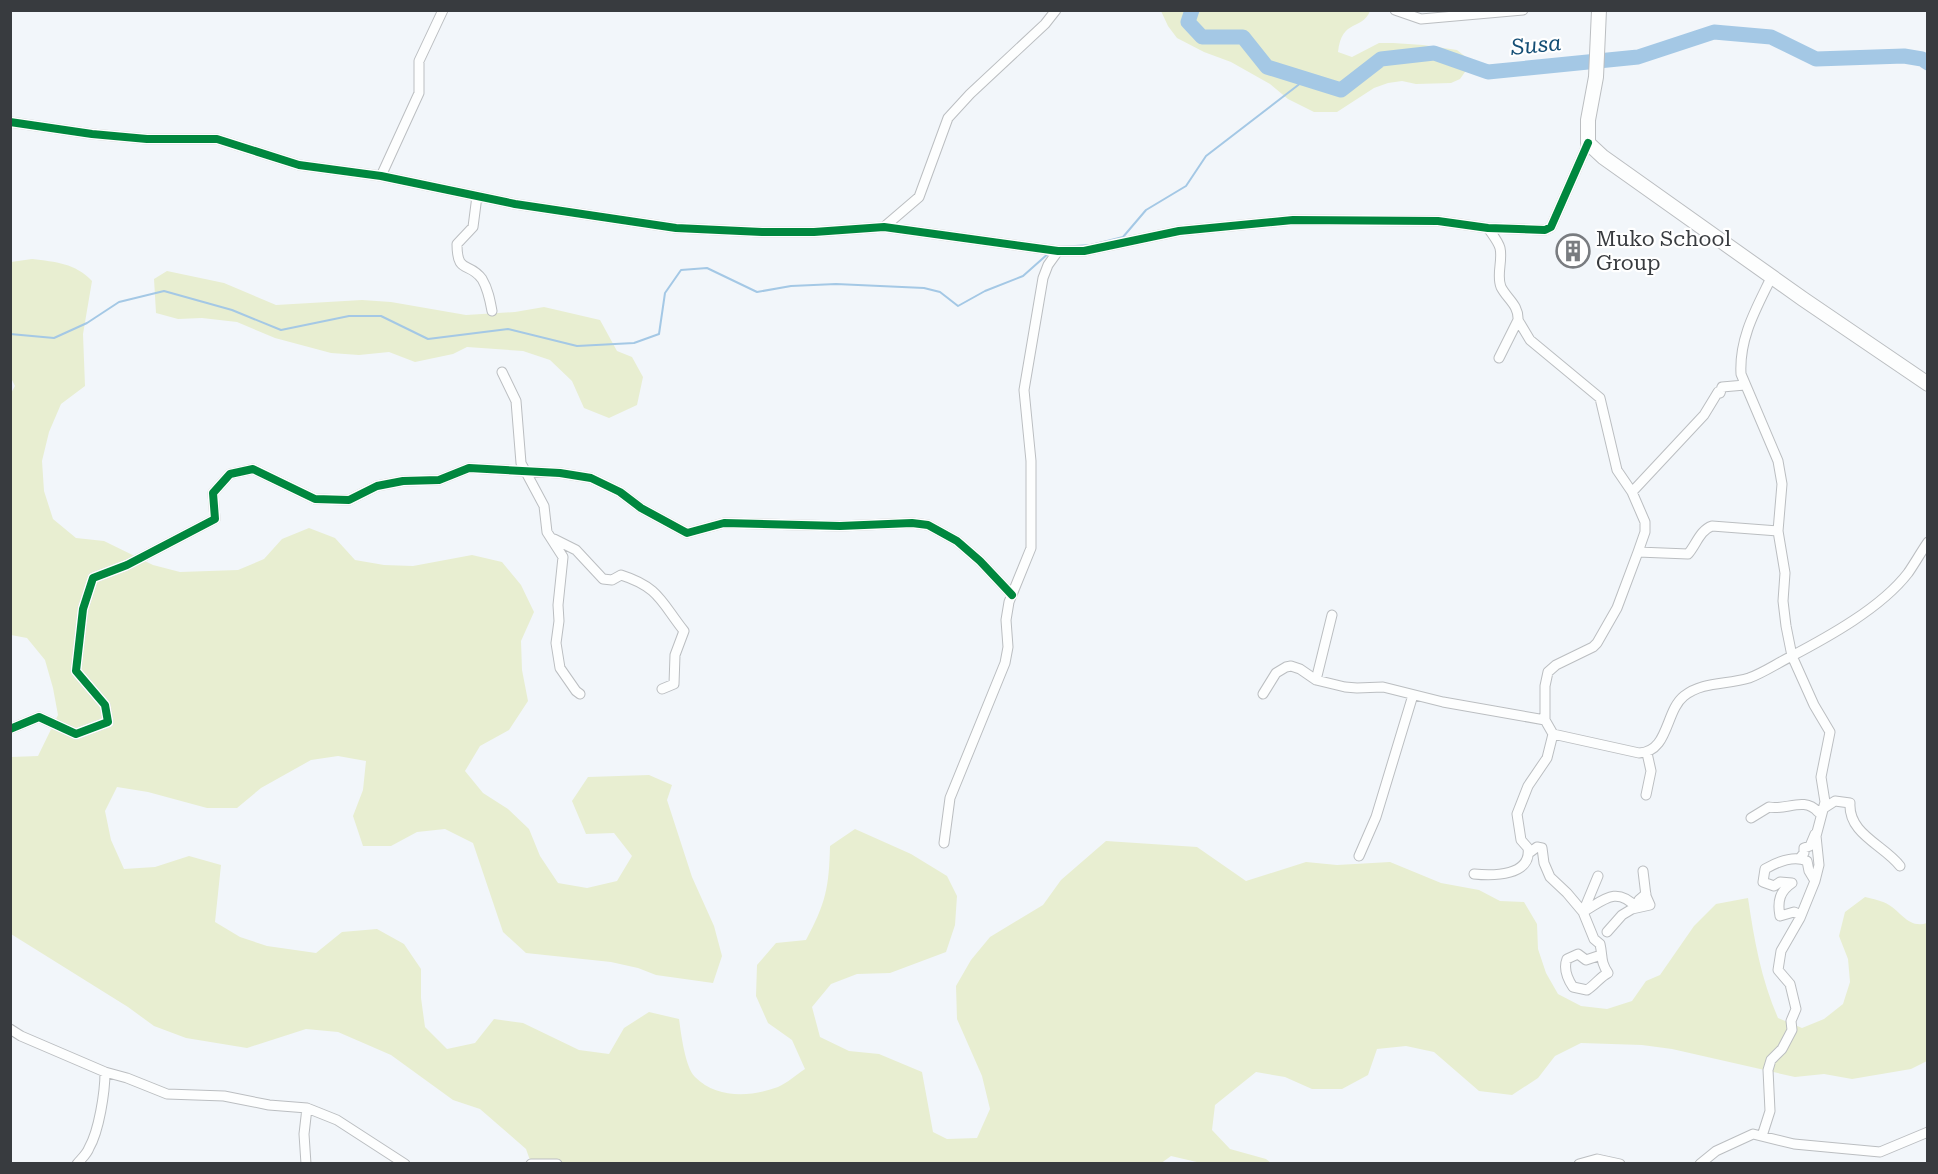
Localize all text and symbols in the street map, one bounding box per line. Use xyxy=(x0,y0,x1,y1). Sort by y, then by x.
water label: Susa xyxy=(1509,30,1562,60)
place label: Muko School Group xyxy=(1596,227,1731,275)
building icon: Muko School Group xyxy=(1555,233,1591,269)

